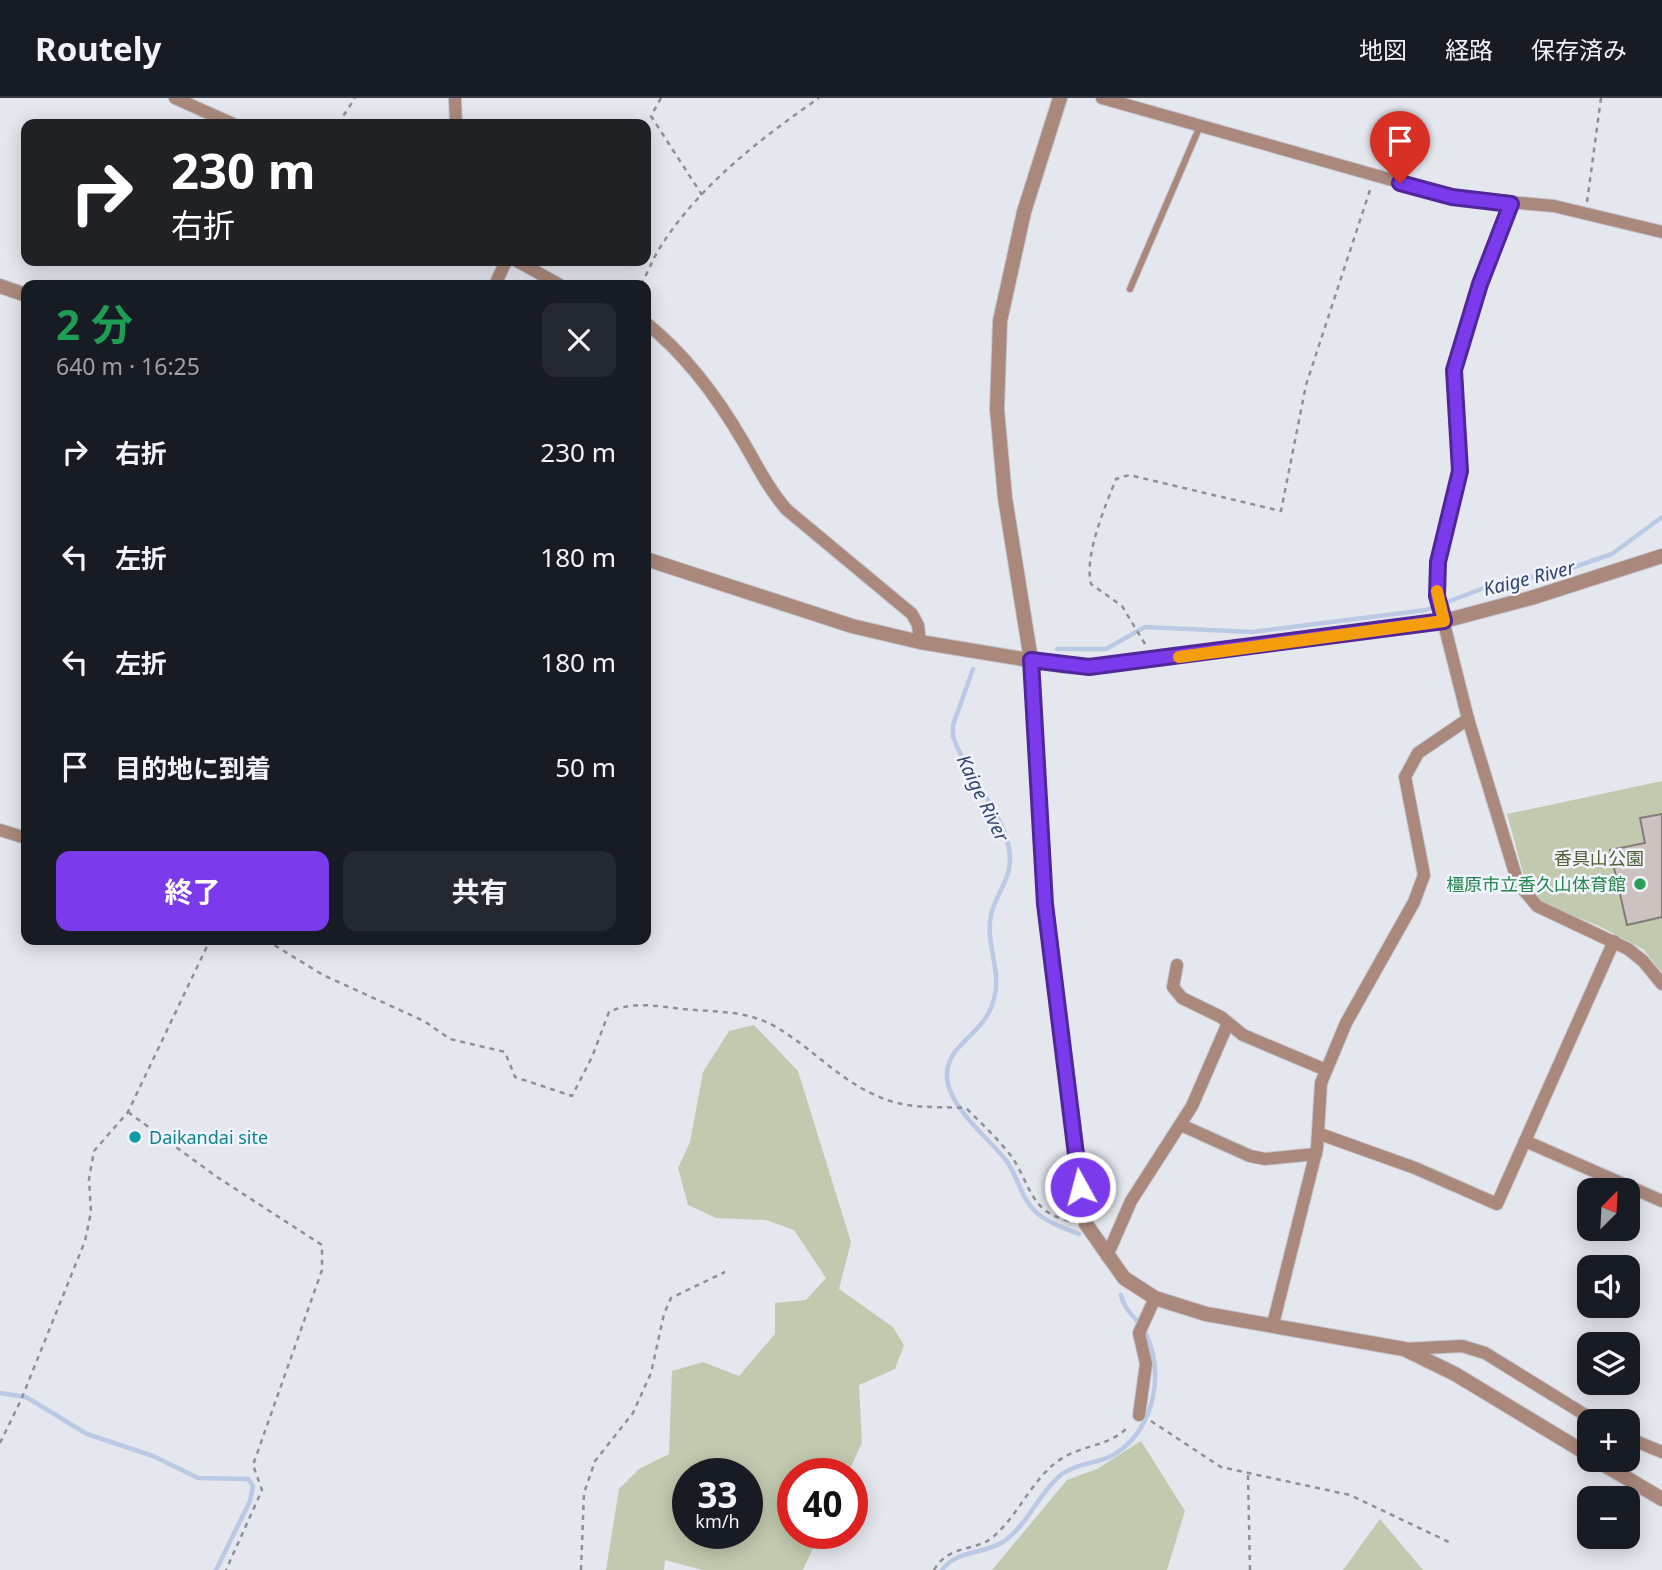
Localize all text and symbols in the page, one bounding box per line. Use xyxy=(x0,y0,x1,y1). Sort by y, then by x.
text: Routely xyxy=(35,26,161,71)
text: 地図 xyxy=(1359,33,1407,66)
text: 経路 xyxy=(1445,33,1493,66)
text: 保存済み xyxy=(1531,33,1627,66)
pin xyxy=(1370,111,1430,183)
icon: arrive xyxy=(1381,122,1419,160)
text: 230 m xyxy=(171,137,316,203)
icon: right xyxy=(56,147,147,238)
text: 右折 xyxy=(171,203,235,246)
text: 2 分 xyxy=(56,295,133,352)
button: close xyxy=(542,303,616,377)
text: 640 m · 16:25 xyxy=(56,350,200,382)
icon: right xyxy=(56,433,94,471)
text: 230 m xyxy=(540,434,616,470)
text: 右折 xyxy=(115,435,167,471)
icon: left xyxy=(56,538,94,576)
text: 180 m xyxy=(540,539,616,575)
text: 左折 xyxy=(115,540,167,576)
water label: Kaige River xyxy=(1480,554,1579,602)
icon: left xyxy=(56,643,94,681)
text: 180 m xyxy=(540,644,616,680)
text: 左折 xyxy=(115,645,167,681)
icon: arrive xyxy=(56,748,94,786)
text: 50 m xyxy=(555,749,616,785)
text: 目的地に到着 xyxy=(115,750,271,786)
water label: Kaige River xyxy=(951,750,1016,847)
park label: 香具山公園 xyxy=(1554,846,1644,870)
button: 終了 xyxy=(56,851,329,931)
button: 共有 xyxy=(343,851,616,931)
place label: 橿原市立香久山体育館 xyxy=(1446,872,1626,896)
marker: 橿原市立香久山体育館 xyxy=(1632,876,1648,892)
place label: Daikandai site xyxy=(149,1125,268,1149)
marker: Daikandai site xyxy=(127,1129,143,1145)
position arrow xyxy=(1043,1150,1117,1224)
north arrow xyxy=(1577,1178,1640,1241)
map controls xyxy=(1577,1178,1640,1549)
button: sound xyxy=(1577,1255,1640,1318)
button: layers xyxy=(1577,1332,1640,1395)
button: + xyxy=(1577,1409,1640,1472)
speed limit sign: 40 xyxy=(777,1458,868,1549)
text: 33 xyxy=(697,1471,738,1518)
button: − xyxy=(1577,1486,1640,1549)
text: km/h xyxy=(695,1509,740,1533)

